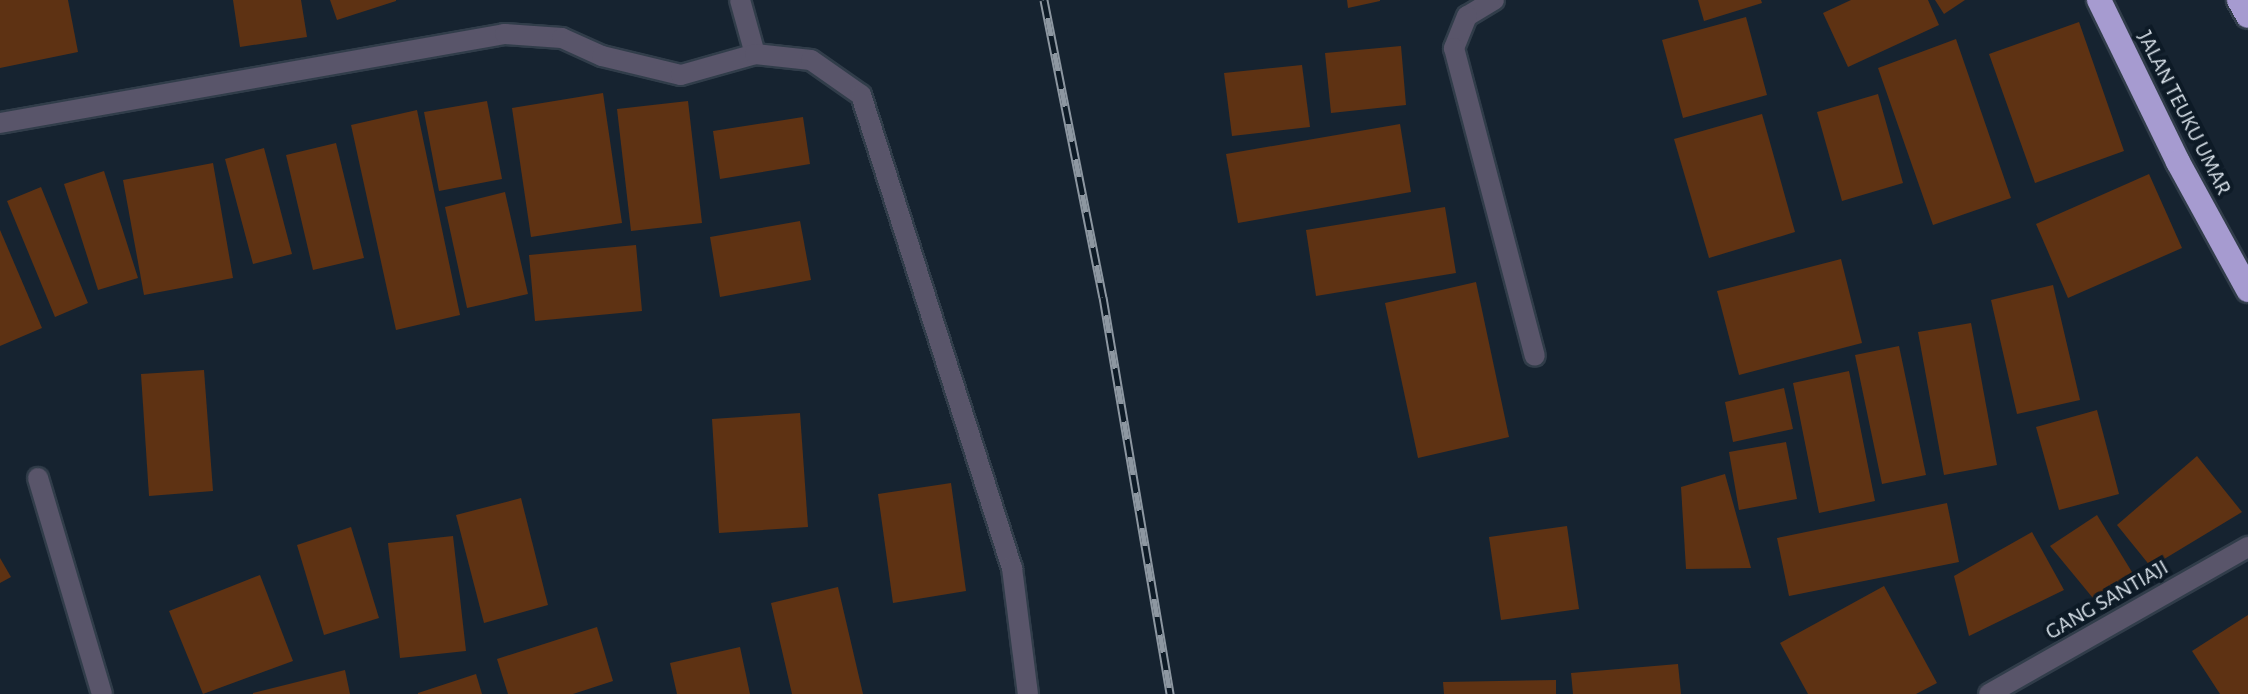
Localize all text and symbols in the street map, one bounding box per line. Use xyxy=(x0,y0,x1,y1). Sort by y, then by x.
street label: JALAN TEUKU UMAR xyxy=(2131,27,2237,199)
street label: GANG SANTIAJI xyxy=(2041,554,2173,646)

